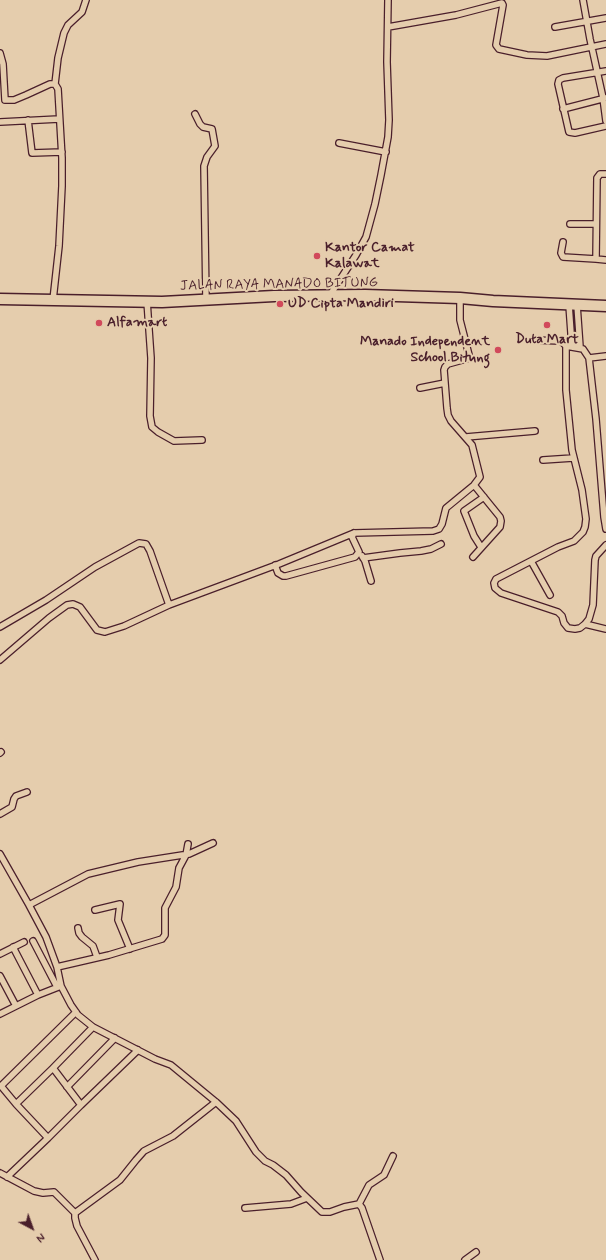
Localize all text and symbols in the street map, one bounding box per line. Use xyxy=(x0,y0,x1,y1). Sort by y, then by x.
place label: Kantor Camat Kalawat xyxy=(325,240,415,272)
marker: Kantor Camat Kalawat xyxy=(312,251,322,261)
street label: JALAN RAYA MANADO BITUNG xyxy=(180,275,378,295)
place label: UD Cipta Mandiri xyxy=(288,296,394,312)
marker: UD Cipta Mandiri xyxy=(275,299,285,309)
place label: Alfamart xyxy=(107,315,167,331)
marker: Alfamart xyxy=(94,318,104,328)
marker: Duta Mart xyxy=(542,320,552,330)
place label: Duta Mart xyxy=(515,332,579,348)
place label: Manado Independent School Bitung xyxy=(360,334,490,366)
marker: Manado Independent School Bitung xyxy=(493,345,503,355)
north arrow xyxy=(12,1208,52,1248)
text: N xyxy=(33,1229,47,1245)

